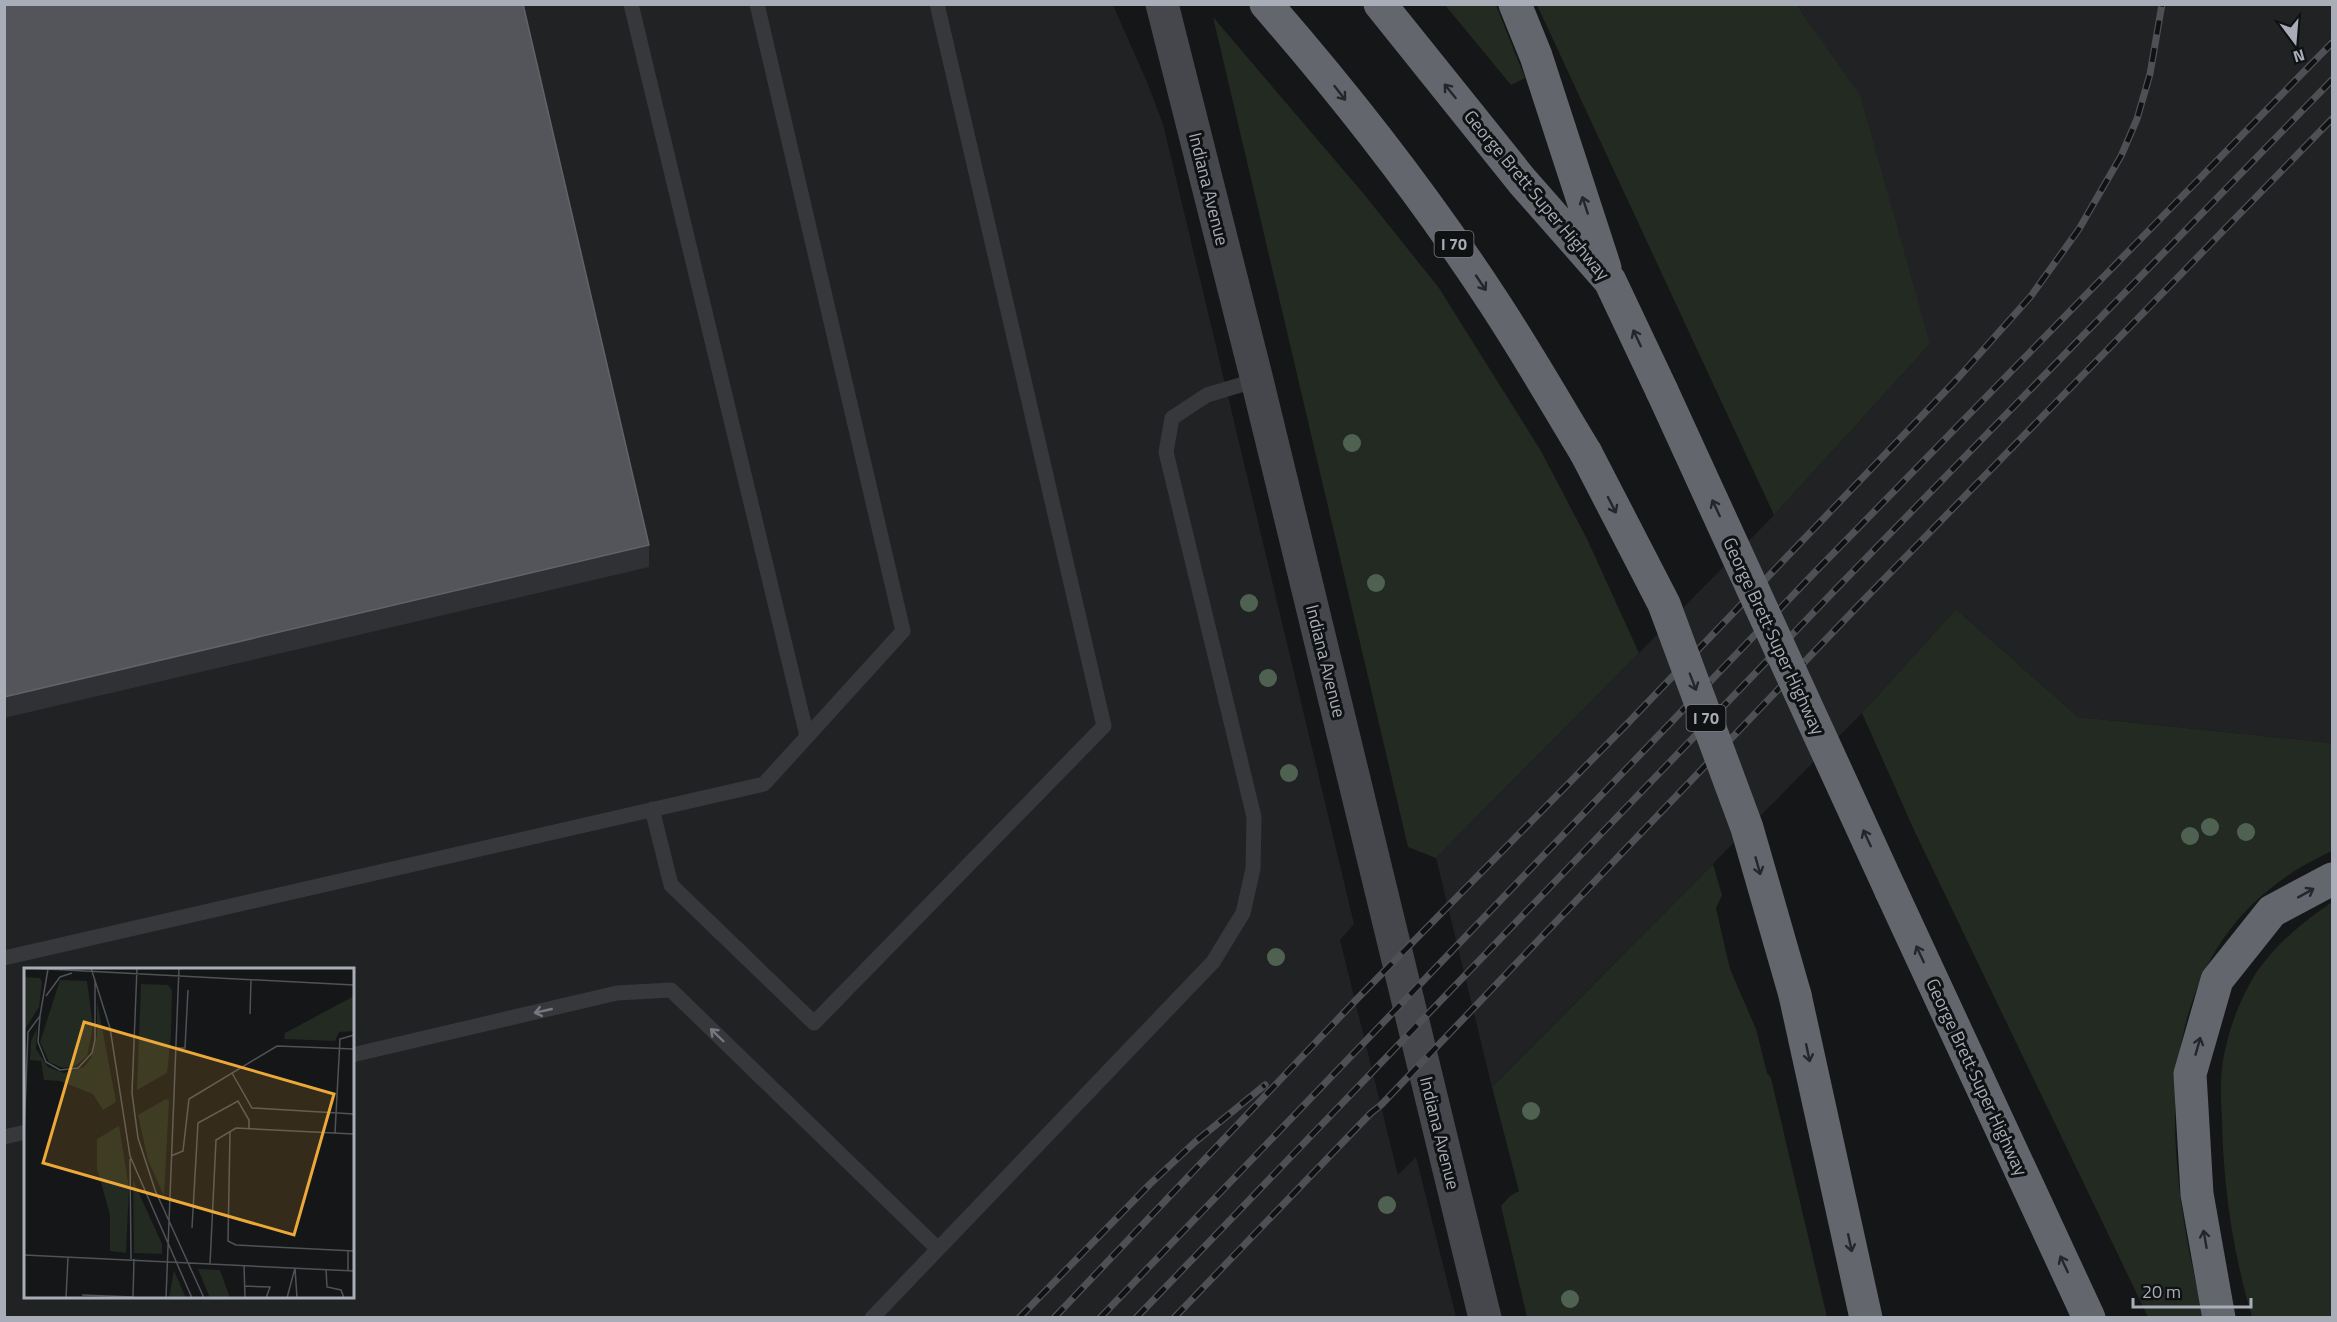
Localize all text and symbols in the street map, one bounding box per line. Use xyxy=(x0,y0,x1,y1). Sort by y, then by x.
north arrow xyxy=(2265,12,2325,72)
text: N xyxy=(2290,43,2308,69)
one-way arrow xyxy=(1444,84,1457,100)
one-way arrow xyxy=(1333,85,1346,101)
street label: George Brett Super Highway xyxy=(1458,104,1617,286)
street label: Indiana Avenue xyxy=(1182,130,1236,248)
one-way arrow xyxy=(1579,196,1590,215)
road number: I 70 xyxy=(1434,231,1474,257)
one-way arrow xyxy=(1475,275,1487,291)
one-way arrow xyxy=(1630,329,1642,347)
one-way arrow xyxy=(1607,496,1619,514)
one-way arrow xyxy=(1709,500,1721,518)
street label: George Brett Super Highway xyxy=(1716,533,1832,739)
street label: Indiana Avenue xyxy=(1299,602,1353,720)
one-way arrow xyxy=(1688,672,1699,691)
road number: I 70 xyxy=(1686,705,1726,731)
one-way arrow xyxy=(1861,830,1872,848)
one-way arrow xyxy=(1753,856,1764,875)
one-way arrow xyxy=(2296,887,2314,898)
one-way arrow xyxy=(1914,946,1926,964)
inset map xyxy=(24,968,354,1298)
street label: George Brett Super Highway xyxy=(1919,974,2035,1180)
one-way arrow xyxy=(533,1005,552,1017)
one-way arrow xyxy=(710,1027,725,1042)
one-way arrow xyxy=(2193,1037,2204,1056)
one-way arrow xyxy=(1803,1042,1814,1062)
street label: Indiana Avenue xyxy=(1413,1074,1467,1192)
one-way arrow xyxy=(2199,1230,2210,1250)
one-way arrow xyxy=(1845,1233,1856,1252)
one-way arrow xyxy=(2058,1256,2070,1274)
scale bar xyxy=(2133,1271,2252,1309)
text: 20 m xyxy=(2142,1278,2181,1305)

